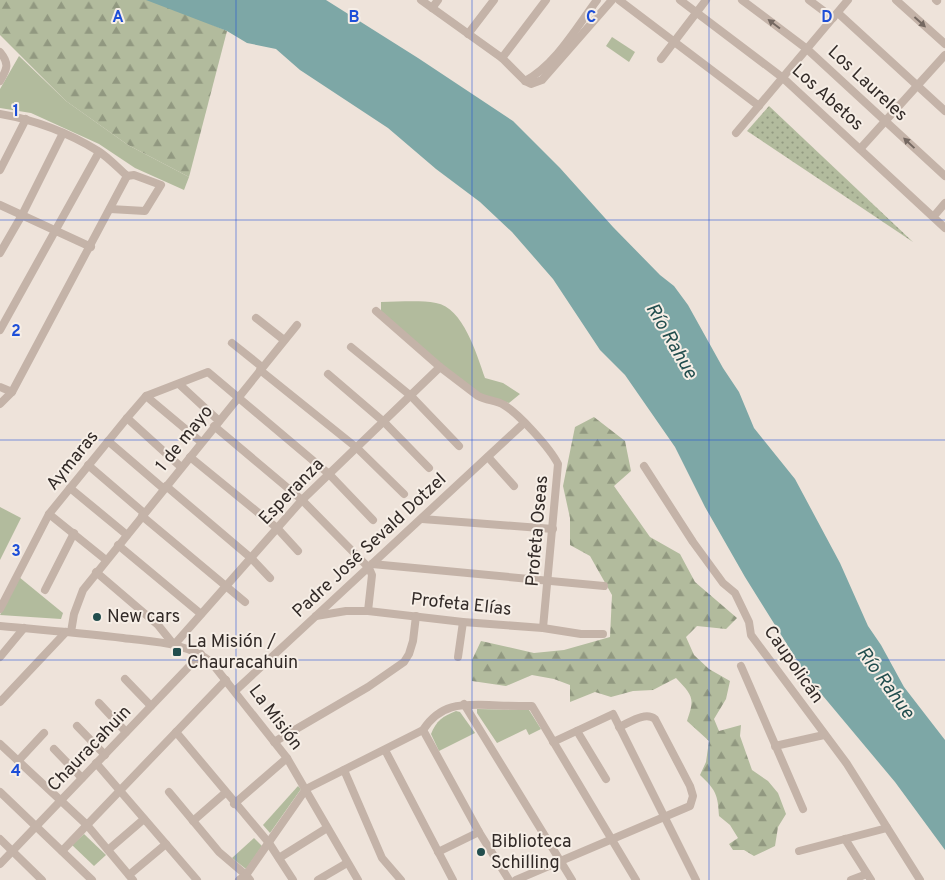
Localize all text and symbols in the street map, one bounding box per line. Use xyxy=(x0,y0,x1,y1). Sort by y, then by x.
text: A xyxy=(112,8,124,28)
text: B xyxy=(348,8,360,28)
text: C xyxy=(586,8,596,28)
text: D xyxy=(821,8,833,28)
one-way arrow xyxy=(914,16,926,28)
one-way arrow xyxy=(768,19,781,30)
street label: Los Laureles xyxy=(822,41,912,127)
street label: Los Abetos xyxy=(786,60,868,136)
text: 1 xyxy=(13,102,19,122)
one-way arrow xyxy=(904,137,916,149)
water label: Río Rahue xyxy=(640,299,702,383)
text: 2 xyxy=(11,322,21,342)
street label: 1 de mayo xyxy=(151,401,219,477)
street label: Aymaras xyxy=(42,426,104,496)
street label: Esperanza xyxy=(254,454,330,530)
street label: Padre José Sevald Dotzel xyxy=(288,469,452,623)
street label: Profeta Oseas xyxy=(522,474,554,588)
text: 3 xyxy=(11,542,21,562)
street label: Profeta Elías xyxy=(410,588,512,622)
place label: New cars xyxy=(107,606,180,629)
marker: New cars xyxy=(91,611,103,623)
street label: Caupolicán xyxy=(758,622,828,708)
place label: La Misión / Chauracahuin xyxy=(187,631,298,675)
water label: Río Rahue xyxy=(851,642,919,724)
marker: La Misión / Chauracahuin xyxy=(171,646,183,658)
street label: La Misión xyxy=(243,681,307,755)
street label: Chauracahuin xyxy=(43,701,137,797)
text: 4 xyxy=(11,762,21,782)
place label: Biblioteca Schilling xyxy=(491,831,572,875)
marker: Biblioteca Schilling xyxy=(475,846,487,858)

